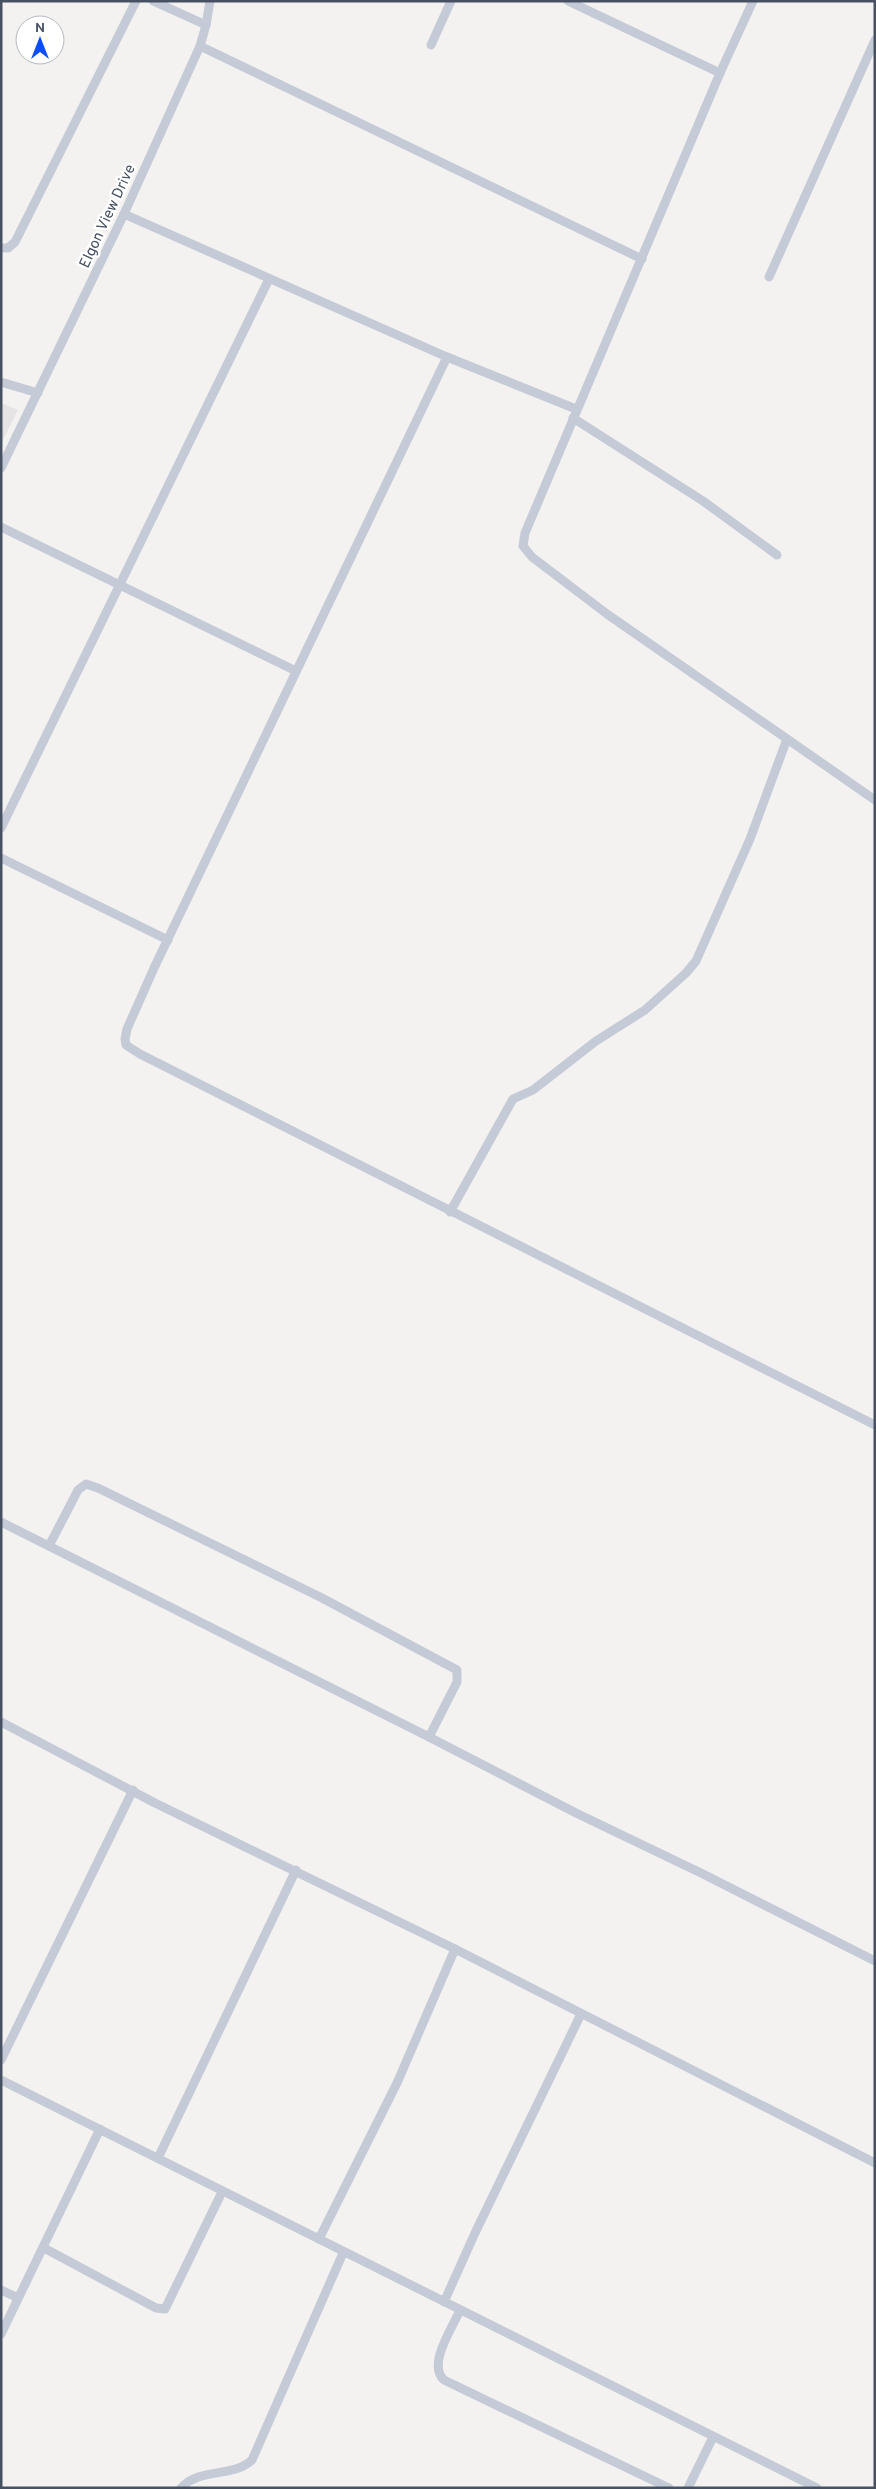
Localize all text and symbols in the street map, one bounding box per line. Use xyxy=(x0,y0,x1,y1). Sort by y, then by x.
north arrow xyxy=(15,15,65,65)
text: N xyxy=(35,20,45,37)
street label: Elgon View Drive xyxy=(76,162,141,272)

